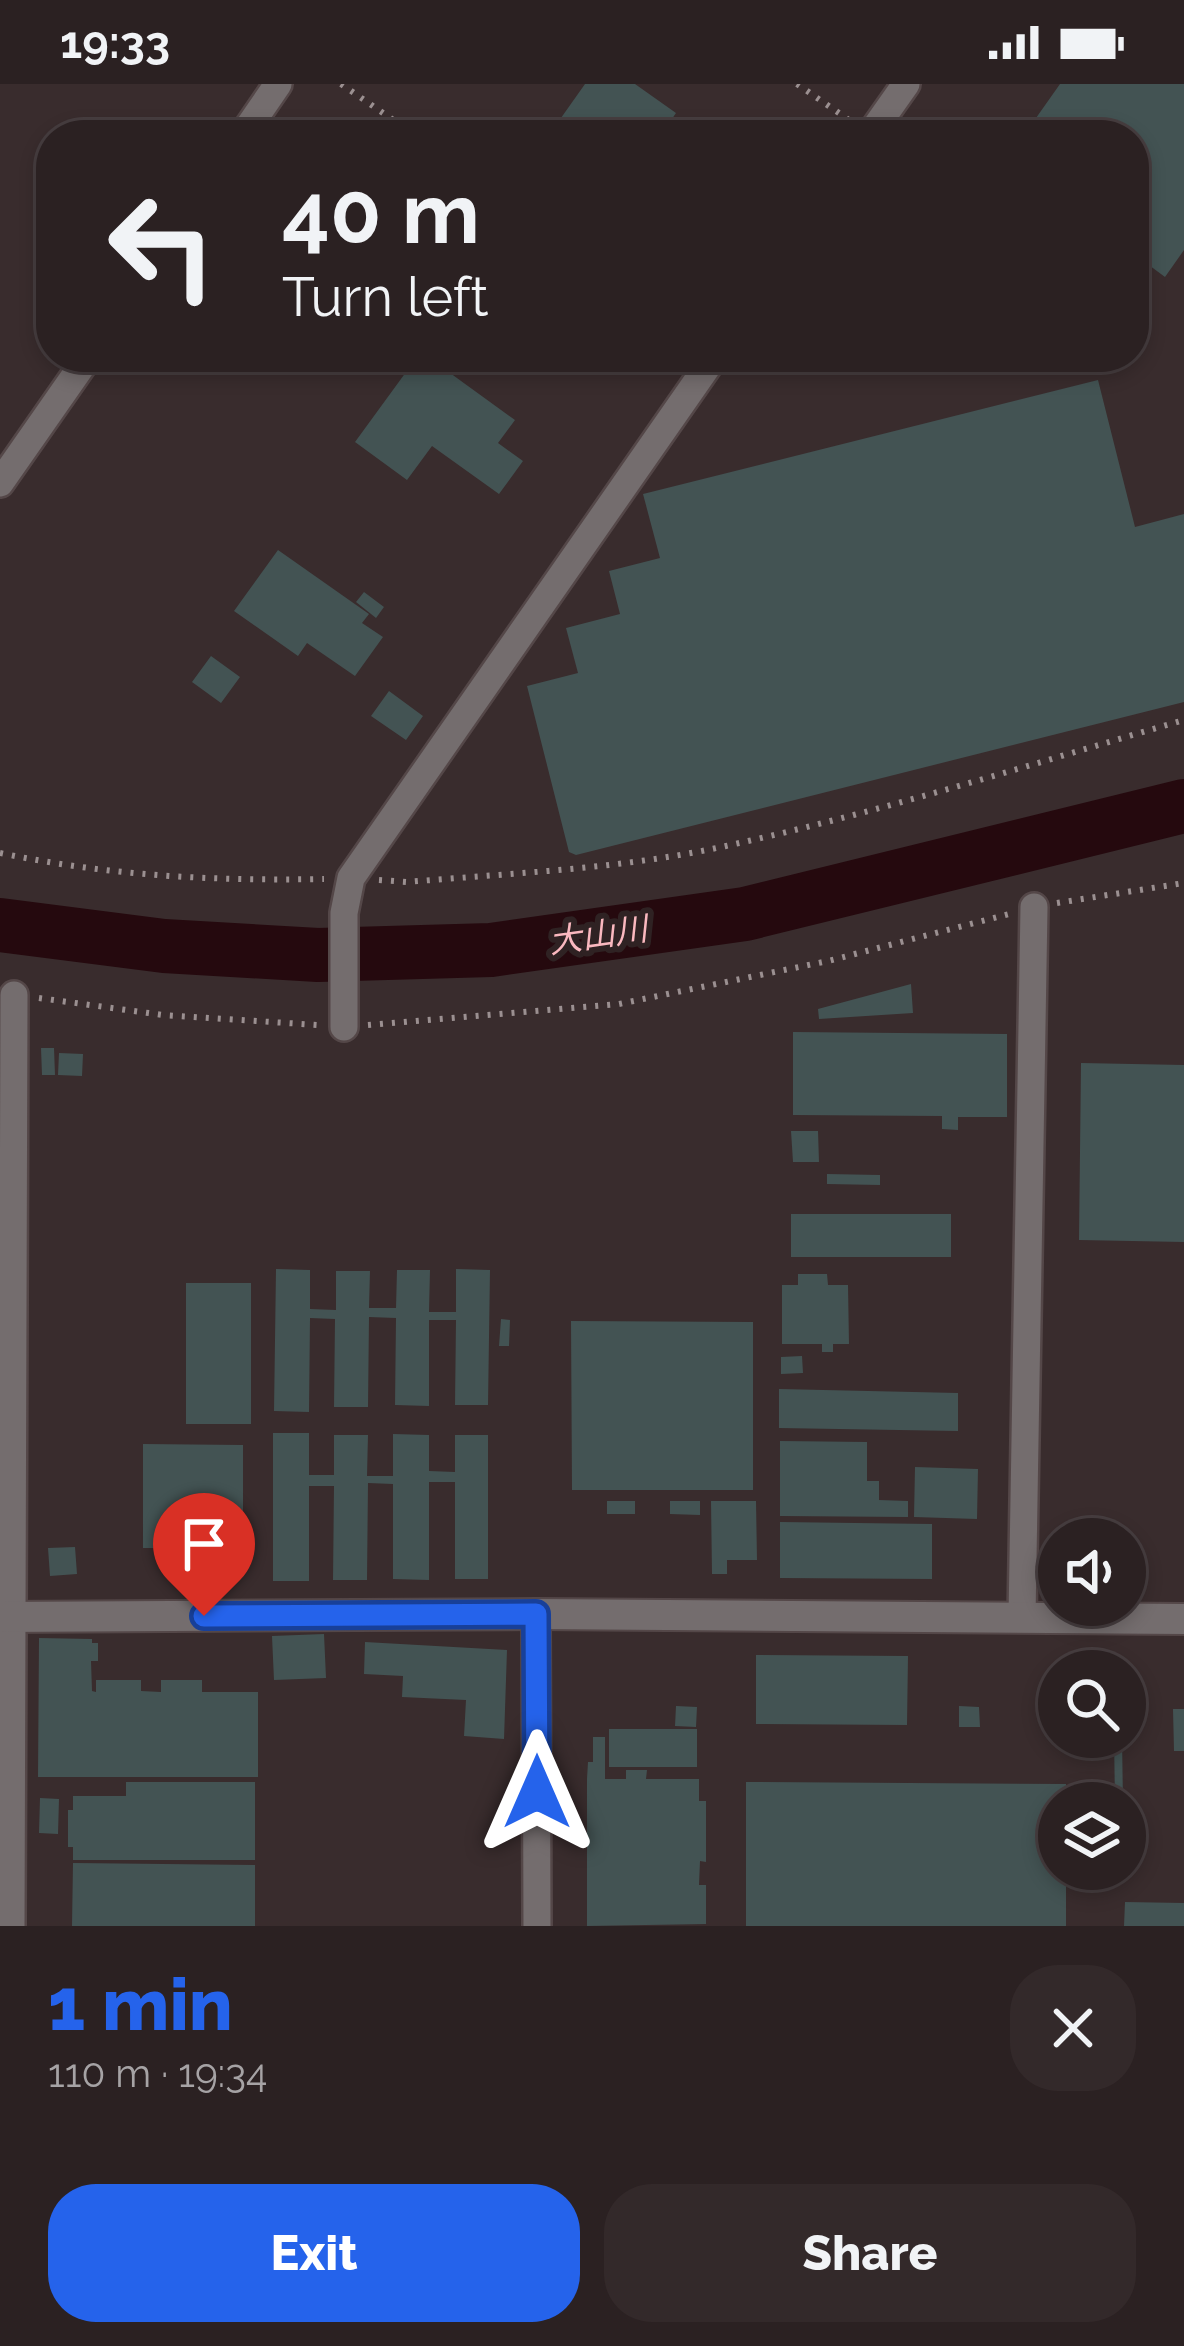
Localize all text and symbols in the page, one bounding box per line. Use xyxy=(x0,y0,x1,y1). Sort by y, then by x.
text: 19:33 xyxy=(60,16,170,69)
text: 40 m xyxy=(282,164,480,263)
icon: left xyxy=(84,168,240,324)
text: Turn left xyxy=(282,265,489,329)
water label: 大山川 xyxy=(546,908,653,961)
pin xyxy=(153,1493,255,1616)
icon: arrive xyxy=(171,1511,237,1577)
map controls xyxy=(1038,1518,1146,1890)
button: sound xyxy=(1038,1518,1146,1626)
button: search xyxy=(1038,1650,1146,1758)
position arrow xyxy=(474,1729,600,1855)
button: layers xyxy=(1038,1782,1146,1890)
text: 1 min xyxy=(48,1962,233,2047)
button: close xyxy=(1010,1965,1136,2091)
text: 110 m · 19:34 xyxy=(48,2050,267,2096)
button: Exit xyxy=(48,2184,580,2322)
button: Share xyxy=(604,2184,1136,2322)

